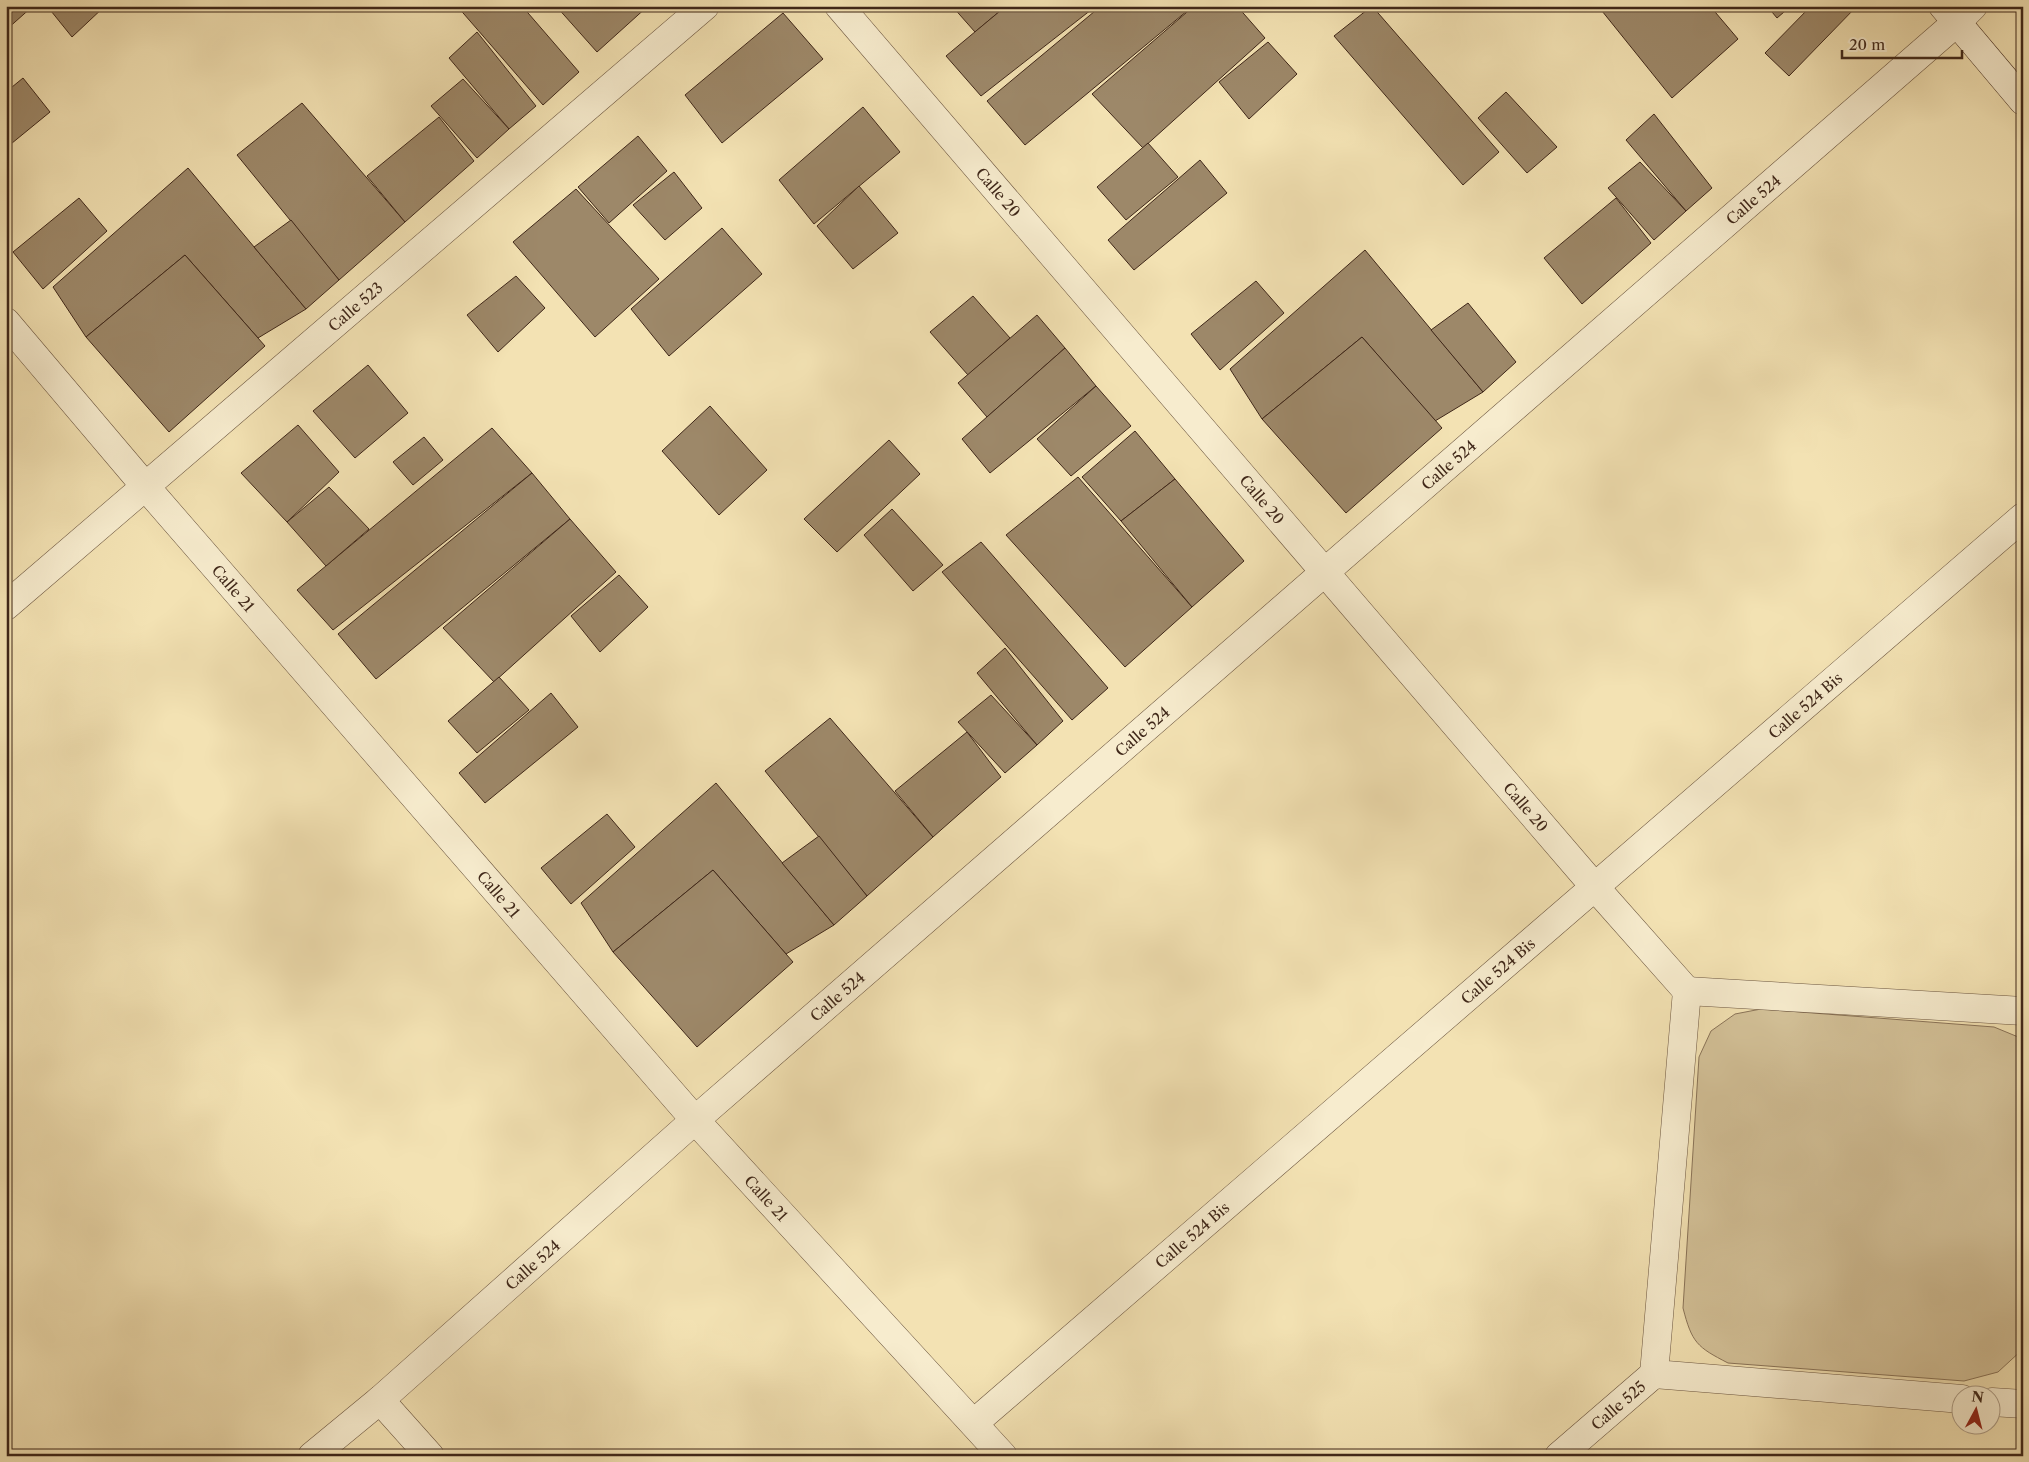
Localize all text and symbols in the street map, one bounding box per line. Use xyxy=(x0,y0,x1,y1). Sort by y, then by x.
scale bar xyxy=(1842,28,1962,60)
text: 20 m xyxy=(1849,35,1885,54)
street label: Calle 20 xyxy=(972,163,1025,221)
street label: Calle 524 xyxy=(1722,171,1784,228)
street label: Calle 523 xyxy=(324,278,386,335)
street label: Calle 524 xyxy=(1417,436,1480,494)
street label: Calle 20 xyxy=(1236,471,1289,528)
street label: Calle 21 xyxy=(208,561,259,616)
street label: Calle 524 Bis xyxy=(1764,668,1846,743)
street label: Calle 524 xyxy=(1111,702,1173,760)
street label: Calle 20 xyxy=(1500,778,1552,835)
street label: Calle 21 xyxy=(473,867,525,922)
street label: Calle 524 Bis xyxy=(1457,933,1539,1008)
street label: Calle 524 xyxy=(806,967,868,1025)
street label: Calle 21 xyxy=(741,1171,793,1225)
street label: Calle 524 Bis xyxy=(1151,1198,1233,1272)
street label: Calle 524 xyxy=(501,1235,563,1294)
street label: Calle 525 xyxy=(1587,1376,1649,1434)
north arrow xyxy=(1952,1384,2002,1434)
text: N xyxy=(1970,1387,1985,1407)

